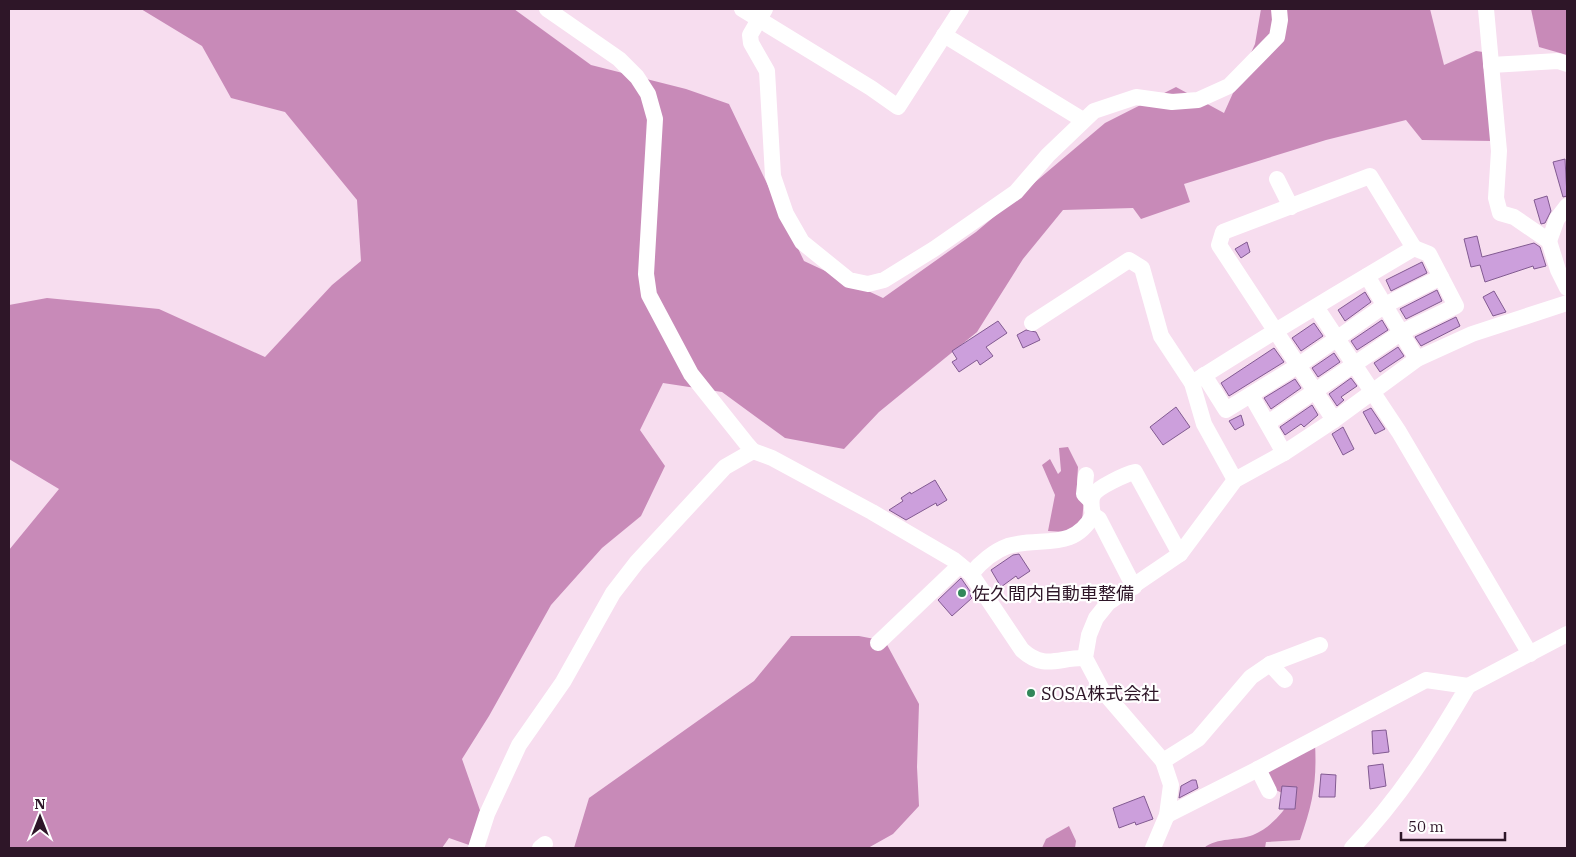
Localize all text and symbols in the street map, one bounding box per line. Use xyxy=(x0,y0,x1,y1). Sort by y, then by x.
place label: 佐久間内自動車整備 xyxy=(972,582,1134,605)
marker: 佐久間内自動車整備 xyxy=(956,587,968,599)
place label: SOSA株式会社 xyxy=(1041,682,1159,705)
marker: SOSA株式会社 xyxy=(1025,687,1037,699)
north arrow xyxy=(15,792,65,842)
text: N xyxy=(34,795,46,813)
scale bar xyxy=(1401,810,1505,842)
text: 50 m xyxy=(1408,817,1444,836)

